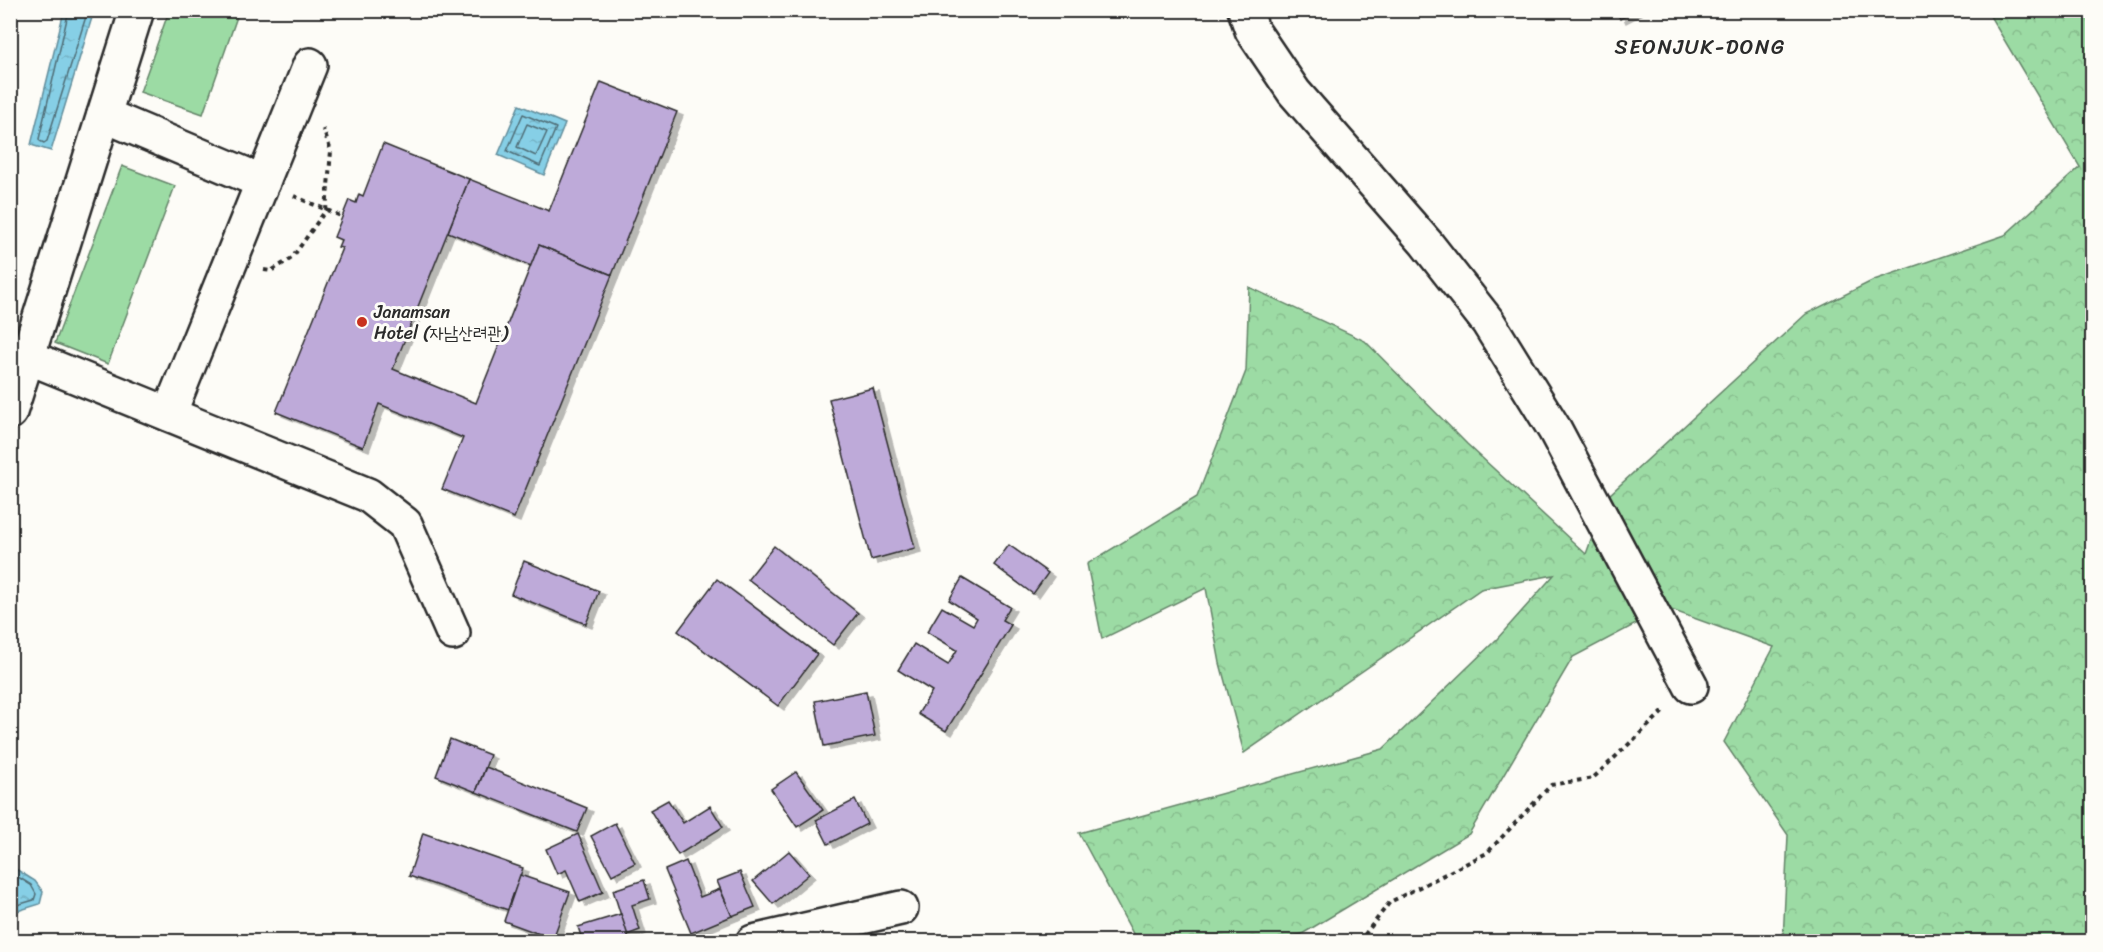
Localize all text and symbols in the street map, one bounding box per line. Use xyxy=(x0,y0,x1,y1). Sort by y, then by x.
district label: SEONJUK-DONG xyxy=(1614,28,1786,66)
place label: Janamsan Hotel (자남산려관) xyxy=(373,296,510,349)
marker: Janamsan Hotel (자남산려관) xyxy=(355,315,369,329)

